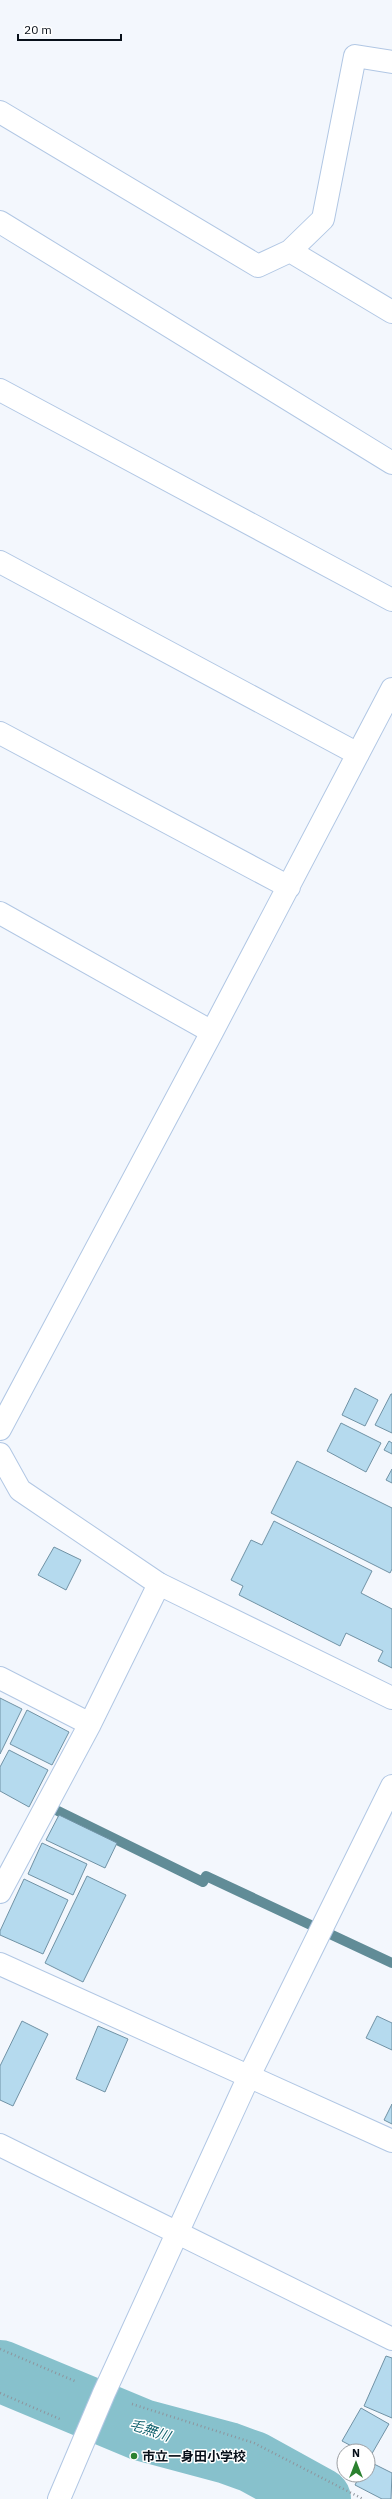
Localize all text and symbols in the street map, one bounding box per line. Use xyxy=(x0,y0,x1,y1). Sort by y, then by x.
scale bar xyxy=(18,16,121,42)
text: 20 m xyxy=(24,22,52,37)
water label: 毛無川 xyxy=(127,2415,175,2446)
north arrow xyxy=(336,2443,376,2483)
text: N xyxy=(352,2446,360,2460)
place label: 市立一身田小学校 xyxy=(142,2448,246,2465)
marker: 市立一身田小学校 xyxy=(129,2451,139,2461)

